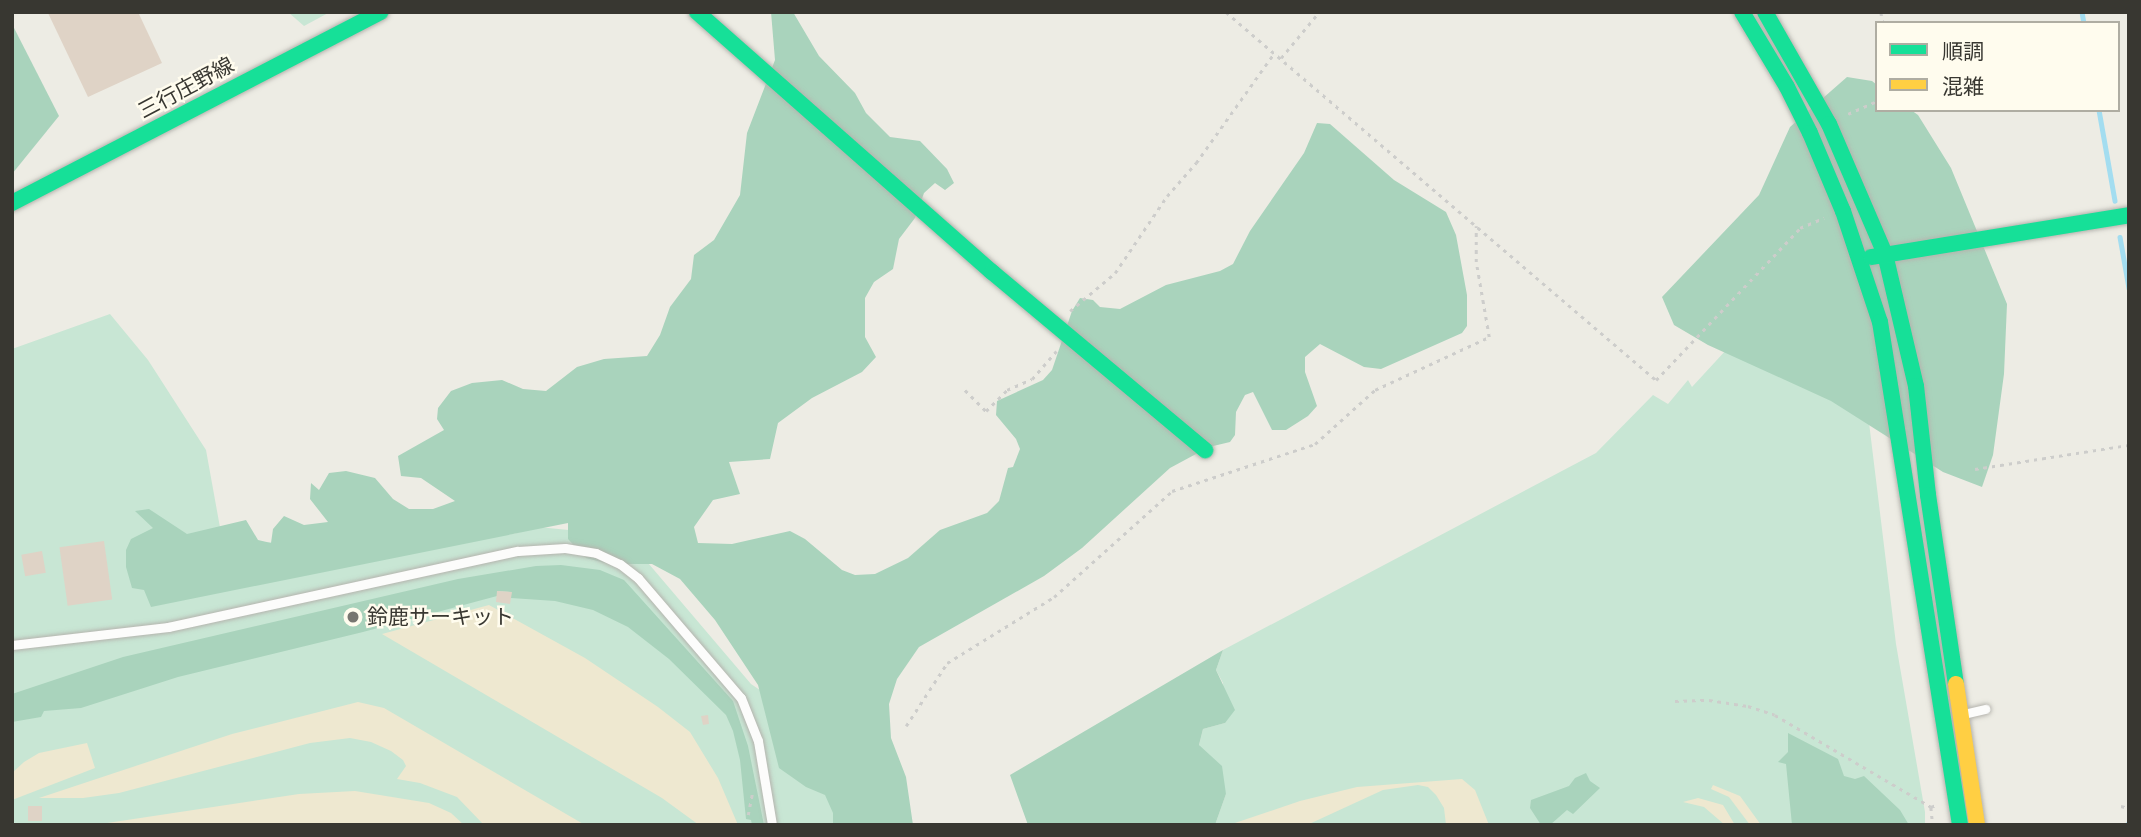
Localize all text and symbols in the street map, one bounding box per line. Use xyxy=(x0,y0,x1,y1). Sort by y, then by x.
legend xyxy=(1875,21,2120,112)
text: 順調 xyxy=(1942,39,1984,65)
street label: 三行庄野線 xyxy=(134,52,238,124)
text: 混雑 xyxy=(1942,74,1984,100)
place label: 鈴鹿サーキット xyxy=(367,604,514,630)
marker: 鈴鹿サーキット xyxy=(345,609,361,625)

